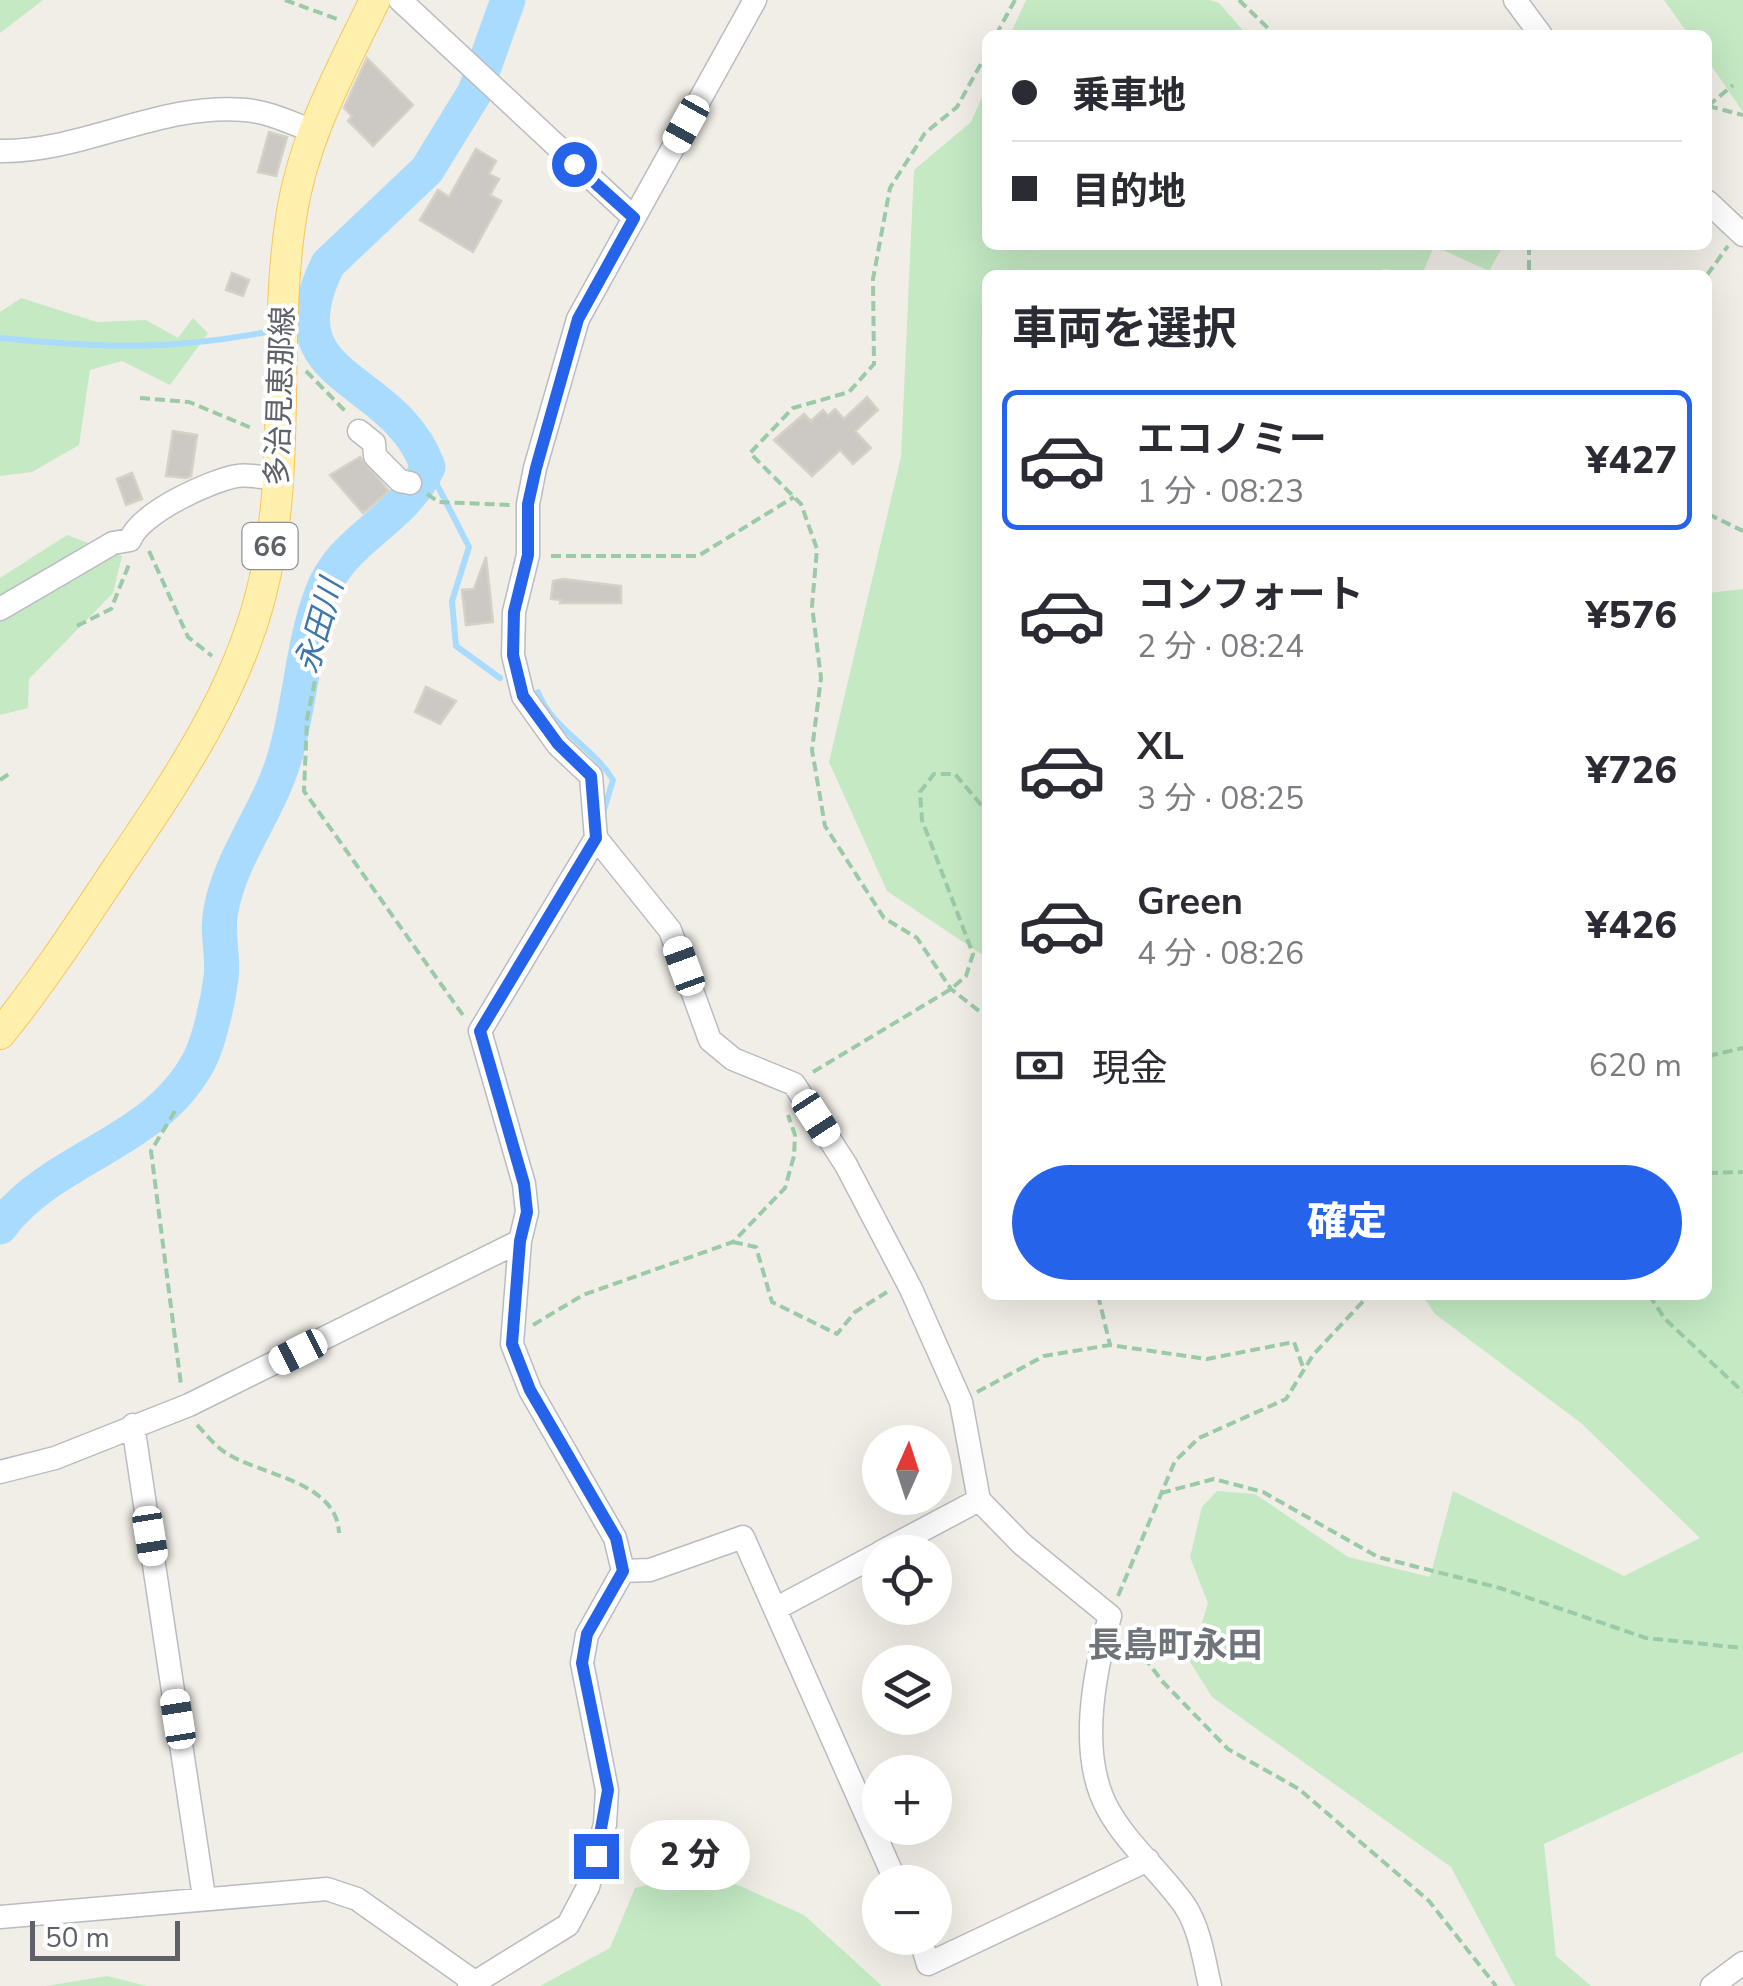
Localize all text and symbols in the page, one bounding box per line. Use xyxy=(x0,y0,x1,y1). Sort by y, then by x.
text: 乗車地 xyxy=(1072,70,1186,121)
car xyxy=(658,90,714,158)
route start xyxy=(552,142,597,187)
text: 目的地 xyxy=(1072,166,1186,217)
text: 車両を選択 xyxy=(1012,299,1237,360)
street label: 多治見恵那線 xyxy=(257,305,304,487)
text: エコノミー xyxy=(1137,414,1327,465)
icon: car xyxy=(1017,415,1107,505)
text: ¥427 xyxy=(1586,435,1677,486)
text: 1 分 · 08:23 xyxy=(1137,470,1304,513)
road number: 66 xyxy=(242,523,298,569)
text: コンフォート xyxy=(1137,569,1364,620)
icon: car xyxy=(1017,570,1107,660)
water label: 永田川 xyxy=(286,571,354,678)
text: ¥576 xyxy=(1586,590,1677,641)
text: 2 分 · 08:24 xyxy=(1137,625,1304,668)
text: XL xyxy=(1137,721,1184,772)
icon: car xyxy=(1017,725,1107,815)
text: ¥726 xyxy=(1586,745,1677,796)
text: 3 分 · 08:25 xyxy=(1137,777,1304,820)
text: Green xyxy=(1137,876,1243,927)
icon: car xyxy=(1017,880,1107,970)
text: ¥426 xyxy=(1586,900,1677,951)
text: 4 分 · 08:26 xyxy=(1137,932,1304,975)
car xyxy=(660,933,708,999)
icon: cash xyxy=(1012,1038,1067,1093)
text: 現金 xyxy=(1092,1043,1168,1094)
text: 620 m xyxy=(1589,1044,1682,1087)
car xyxy=(787,1085,845,1151)
button: 確定 xyxy=(1012,1165,1682,1280)
car xyxy=(264,1325,332,1379)
north arrow xyxy=(862,1425,952,1515)
map controls xyxy=(862,1425,952,1955)
car xyxy=(130,1504,170,1568)
button: locate xyxy=(862,1535,952,1625)
district label: 長島町永田 xyxy=(1087,1622,1263,1669)
button: layers xyxy=(862,1645,952,1735)
car xyxy=(158,1687,198,1751)
button: + xyxy=(862,1755,952,1845)
callout: 2 分 xyxy=(631,1821,751,1891)
text: 2 分 xyxy=(660,1833,720,1876)
route end xyxy=(574,1834,619,1879)
button: − xyxy=(862,1865,952,1955)
scale bar xyxy=(30,1916,180,1960)
text: 50 m xyxy=(45,1919,110,1957)

